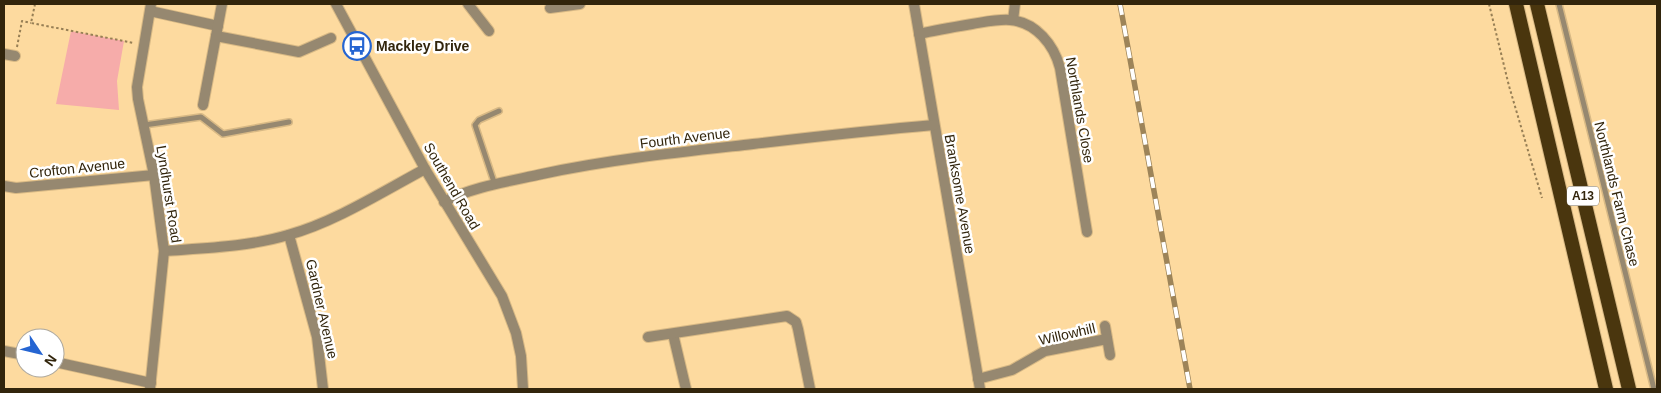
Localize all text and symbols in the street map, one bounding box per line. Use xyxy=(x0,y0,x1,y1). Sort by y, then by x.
bus stop icon: Mackley Drive xyxy=(342,31,372,61)
place label: Mackley Drive xyxy=(376,38,470,54)
street label: Northlands Close xyxy=(1063,56,1097,164)
street label: Northlands Farm Chase xyxy=(1591,120,1643,268)
street label: Fourth Avenue xyxy=(639,125,731,151)
street label: Branksome Avenue xyxy=(942,133,978,255)
street label: Southend Road xyxy=(421,140,483,232)
street label: Lyndhurst Road xyxy=(153,144,185,244)
street label: Crofton Avenue xyxy=(28,155,126,181)
road number: A13 xyxy=(1567,187,1599,206)
street label: Gardner Avenue xyxy=(303,258,341,361)
street label: Willowhill xyxy=(1037,320,1097,348)
north arrow xyxy=(15,328,65,378)
text: N xyxy=(41,352,60,369)

